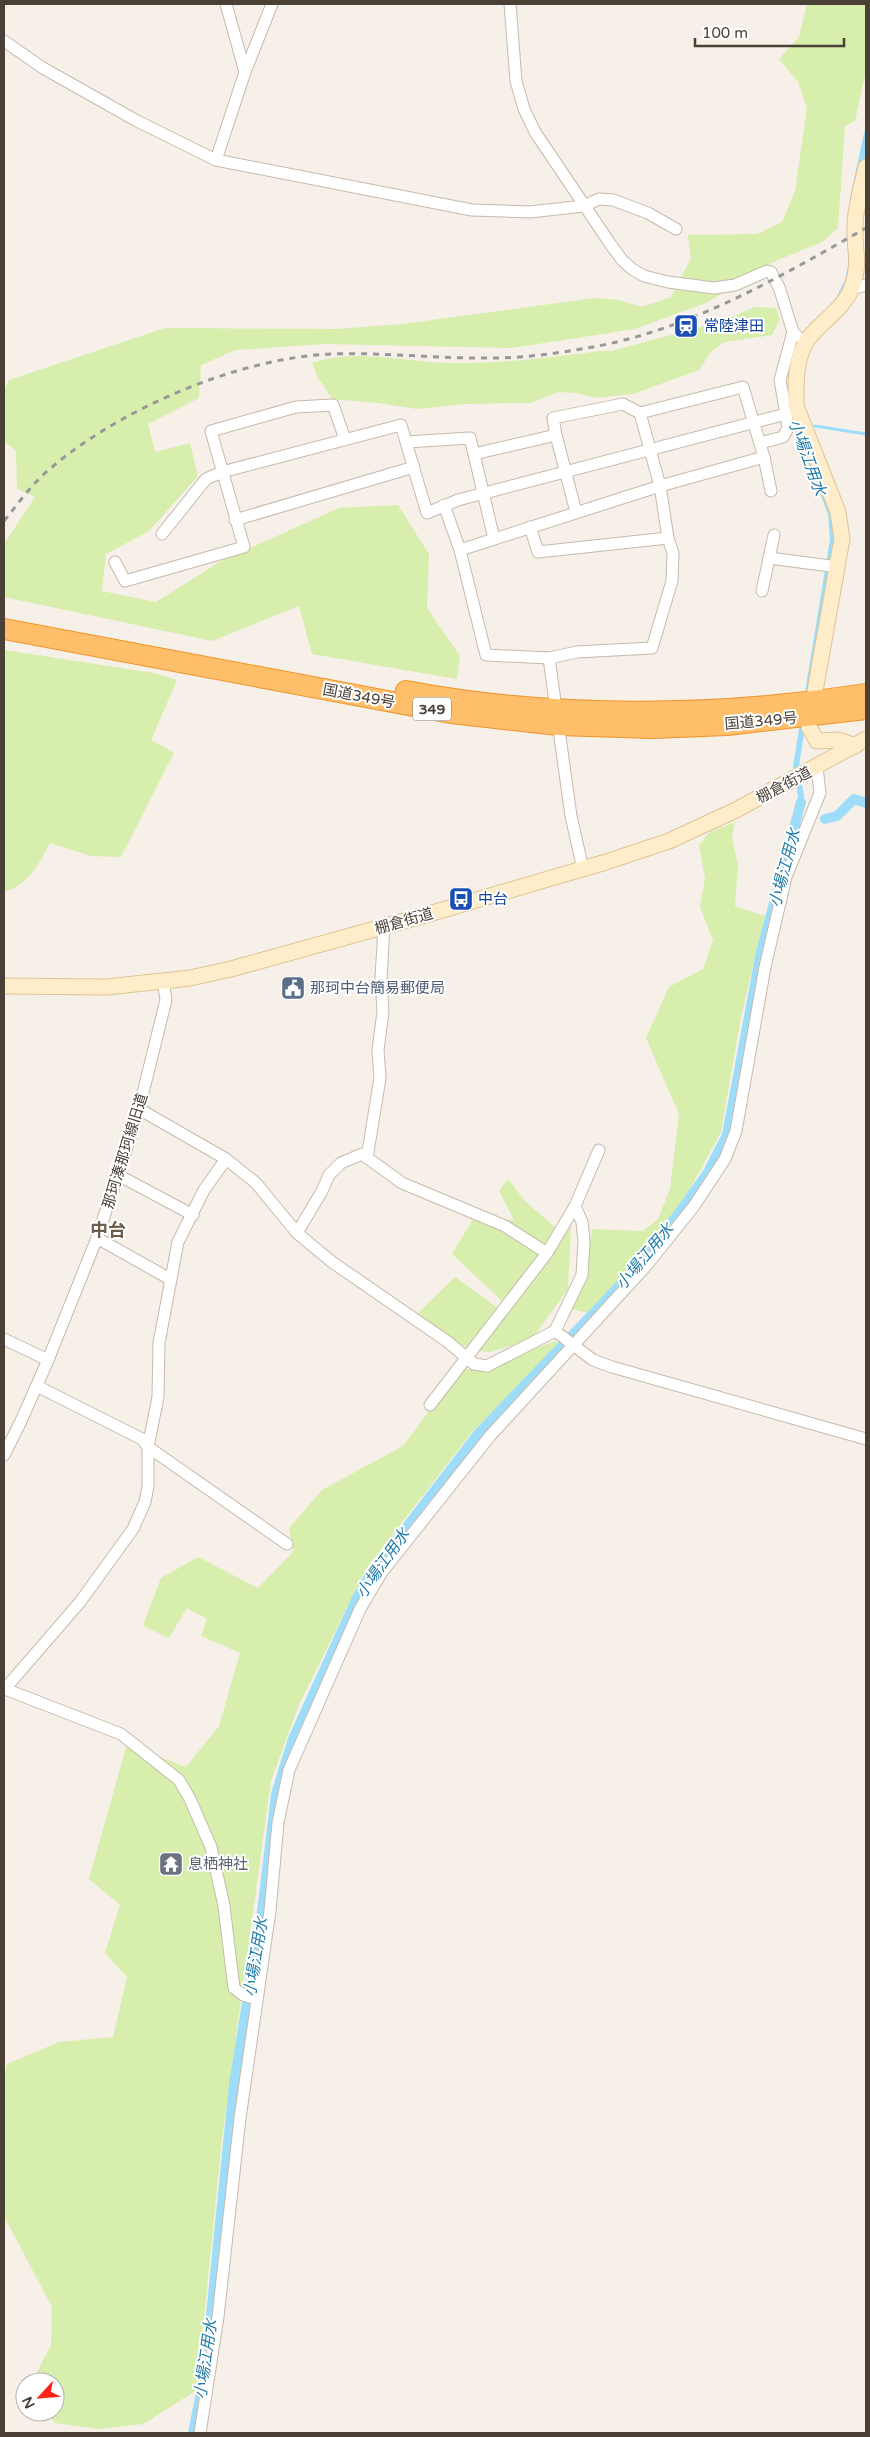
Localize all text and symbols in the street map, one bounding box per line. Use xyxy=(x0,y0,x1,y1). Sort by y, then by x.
scale bar xyxy=(695,15,844,47)
text: 100 m xyxy=(702,24,748,42)
station icon: 常陸津田 xyxy=(673,313,699,339)
place label: 常陸津田 xyxy=(704,317,764,335)
water label: 小場江用水 xyxy=(784,416,831,500)
street label: 国道349号 xyxy=(321,680,397,712)
road number: 349 xyxy=(413,698,451,721)
street label: 国道349号 xyxy=(724,709,798,733)
street label: 棚倉街道 xyxy=(753,763,815,807)
water label: 小場江用水 xyxy=(765,825,805,909)
bus stop icon: 中台 xyxy=(448,886,474,912)
place label: 中台 xyxy=(478,890,508,908)
street label: 棚倉街道 xyxy=(373,904,435,938)
public building icon: 那珂中台簡易郵便局 xyxy=(280,975,306,1001)
place label: 那珂中台簡易郵便局 xyxy=(310,979,445,997)
street label: 那珂湊那珂線旧道 xyxy=(99,1091,151,1211)
water label: 小場江用水 xyxy=(611,1218,679,1294)
district label: 中台 xyxy=(90,1219,126,1241)
water label: 小場江用水 xyxy=(352,1523,415,1602)
temple icon: 息栖神社 xyxy=(158,1851,184,1877)
place label: 息栖神社 xyxy=(188,1855,248,1873)
water label: 小場江用水 xyxy=(240,1914,272,1998)
water label: 小場江用水 xyxy=(191,2316,222,2400)
north arrow xyxy=(15,2372,65,2422)
text: N xyxy=(19,2394,39,2411)

